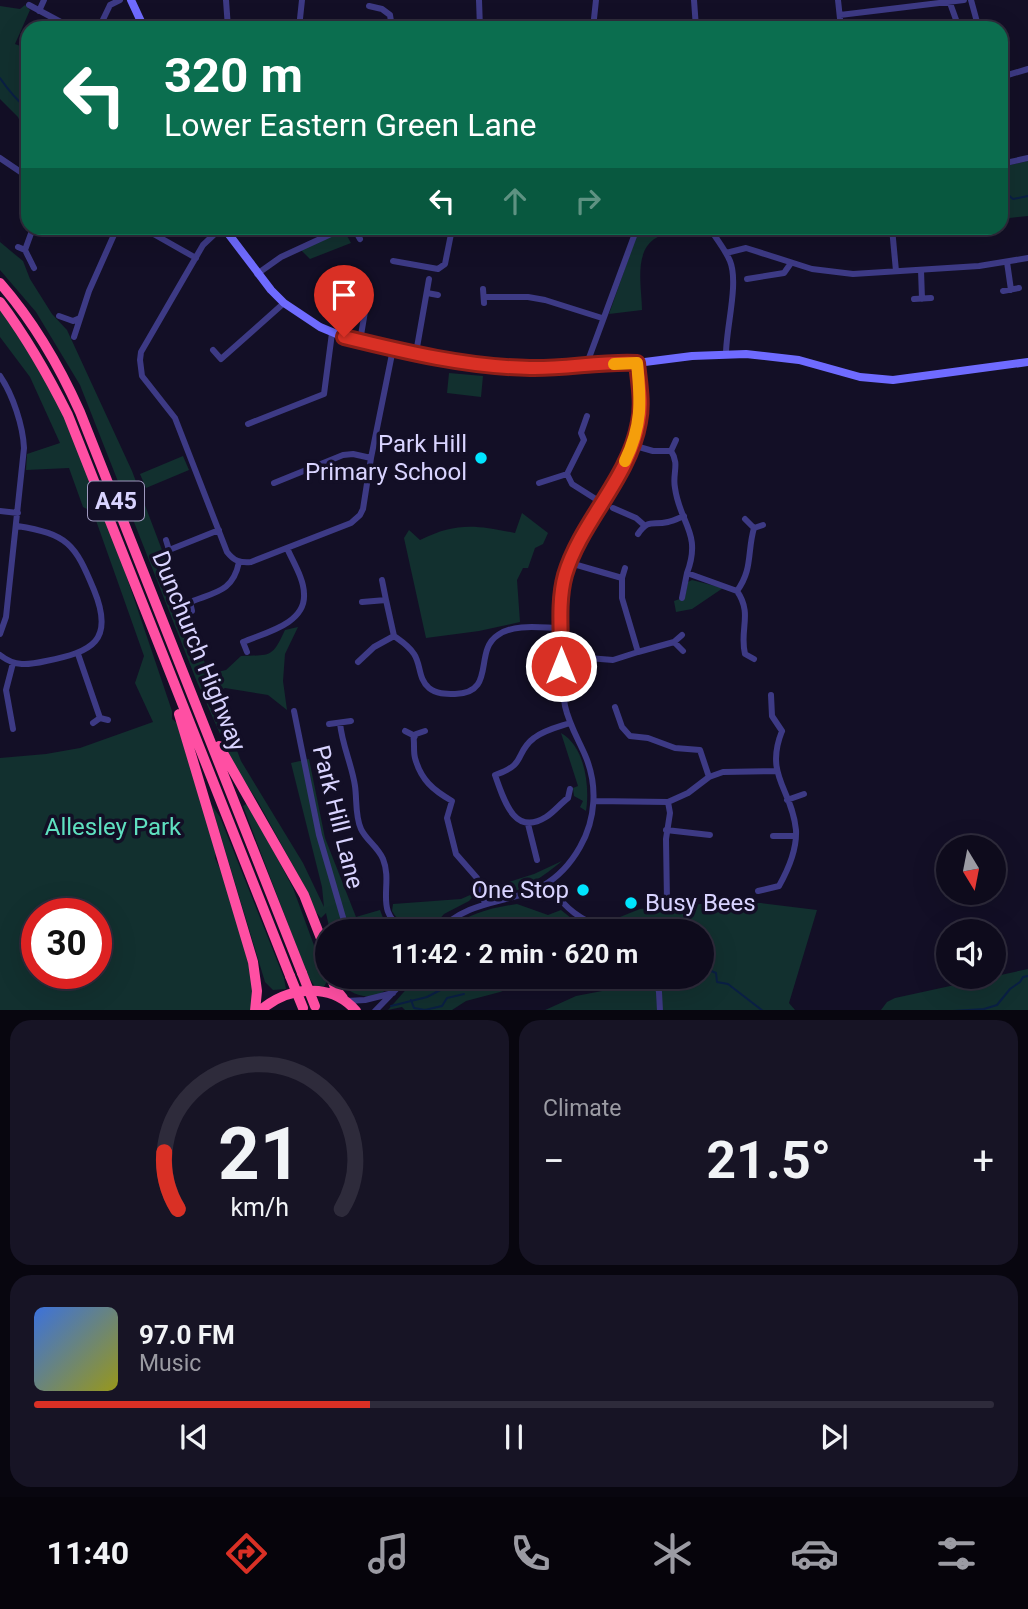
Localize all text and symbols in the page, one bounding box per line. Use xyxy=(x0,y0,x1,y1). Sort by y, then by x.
text: 320 m xyxy=(164,47,303,104)
icon: left xyxy=(49,49,140,140)
text: Lower Eastern Green Lane xyxy=(164,106,536,144)
icon: left xyxy=(423,182,461,220)
icon: ahead xyxy=(496,182,534,220)
icon: right xyxy=(569,182,607,220)
pin xyxy=(314,265,374,337)
icon: arrive xyxy=(325,276,363,314)
place label: Park Hill Primary School xyxy=(305,430,467,486)
marker: Park Hill Primary School xyxy=(473,450,489,466)
road number: A45 xyxy=(88,481,144,520)
street label: Dunchurch Highway xyxy=(146,547,252,756)
position arrow xyxy=(524,629,598,703)
street label: Park Hill Lane xyxy=(307,742,369,892)
park label: Allesley Park xyxy=(45,813,182,841)
north arrow xyxy=(936,835,1006,905)
map controls xyxy=(936,835,1006,989)
place label: One Stop xyxy=(472,876,569,904)
marker: One Stop xyxy=(575,882,591,898)
place label: Busy Bees xyxy=(645,889,756,917)
marker: Busy Bees xyxy=(623,895,639,911)
speed limit sign: 30 xyxy=(21,898,112,989)
button: sound xyxy=(936,919,1006,989)
text: 11:42 · 2 min · 620 m xyxy=(391,939,638,969)
text: Climate xyxy=(543,1095,622,1122)
text: 21 xyxy=(218,1111,301,1197)
text: 21.5° xyxy=(706,1130,831,1191)
text: − xyxy=(543,1139,565,1183)
text: + xyxy=(972,1139,994,1183)
text: km/h xyxy=(230,1192,289,1221)
text: 97.0 FM xyxy=(139,1320,235,1350)
text: Music xyxy=(139,1350,201,1377)
icon: previous xyxy=(175,1418,213,1456)
icon: pause xyxy=(495,1418,533,1456)
icon: next xyxy=(815,1418,853,1456)
icon: directions xyxy=(222,1529,271,1578)
icon: music xyxy=(364,1529,413,1578)
icon: phone xyxy=(506,1529,555,1578)
icon: climate xyxy=(648,1529,697,1578)
icon: car xyxy=(790,1529,839,1578)
icon: filters xyxy=(932,1529,981,1578)
text: 11:40 xyxy=(47,1534,129,1572)

